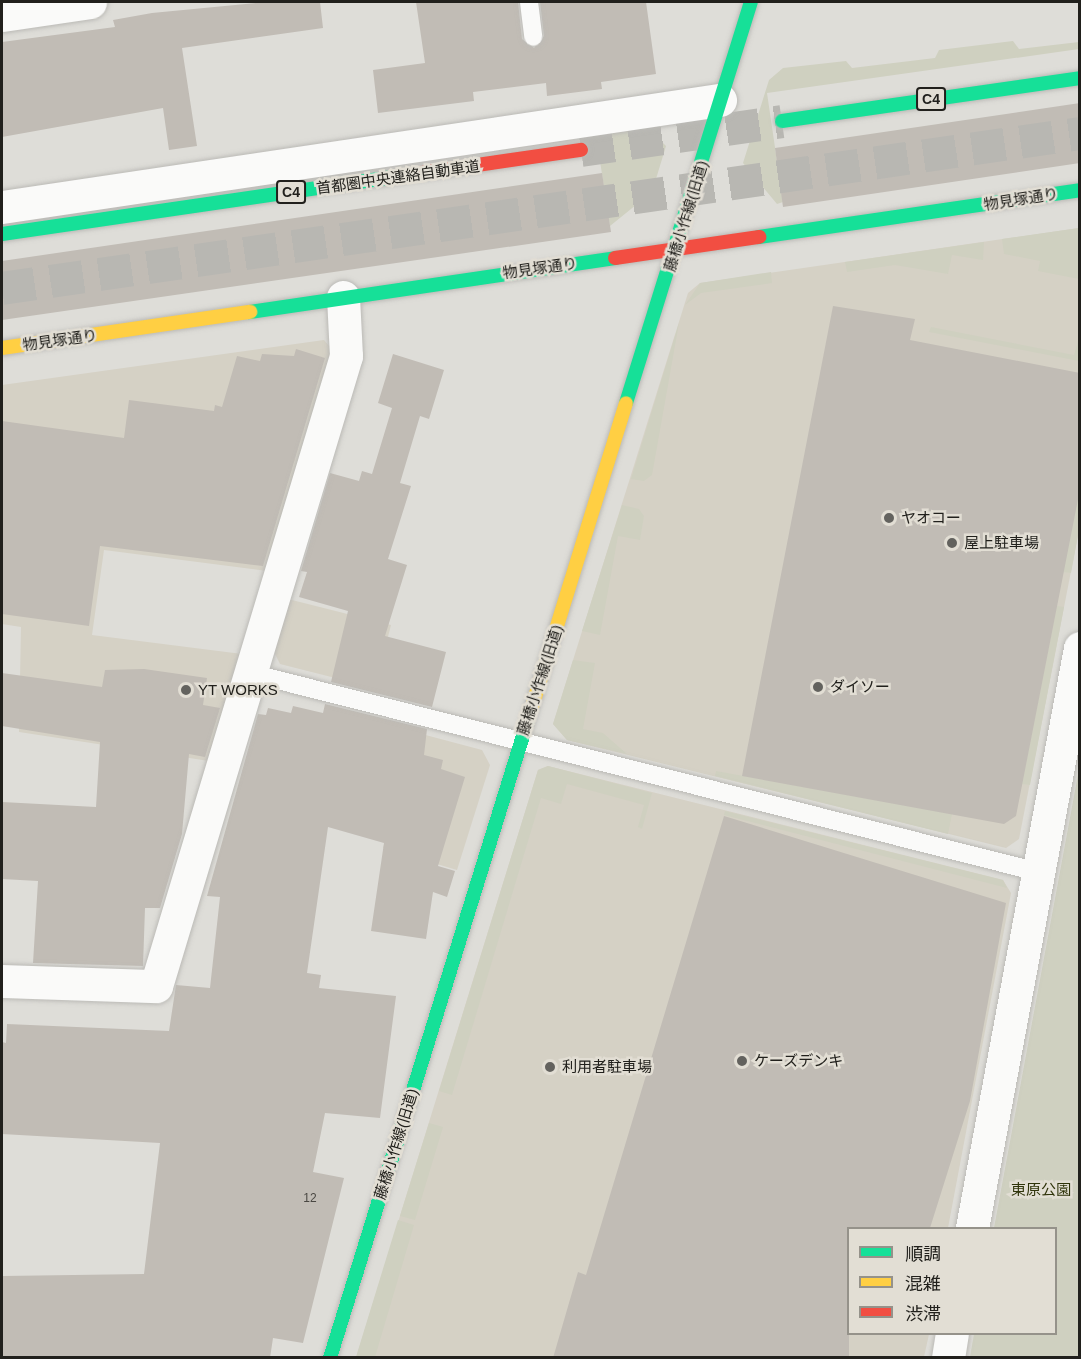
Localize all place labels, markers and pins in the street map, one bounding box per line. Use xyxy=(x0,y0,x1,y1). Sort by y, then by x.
place label: ヤオコー xyxy=(901,509,961,527)
marker: ヤオコー xyxy=(882,511,896,525)
place label: 屋上駐車場 xyxy=(964,534,1039,552)
marker: 屋上駐車場 xyxy=(945,536,959,550)
place label: ダイソー xyxy=(830,678,890,696)
marker: ダイソー xyxy=(811,680,825,694)
place label: YT WORKS xyxy=(198,681,278,699)
marker: YT WORKS xyxy=(179,683,193,697)
place label: ケーズデンキ xyxy=(754,1052,844,1070)
marker: ケーズデンキ xyxy=(735,1054,749,1068)
place label: 利用者駐車場 xyxy=(562,1058,652,1076)
marker: 利用者駐車場 xyxy=(543,1060,557,1074)

